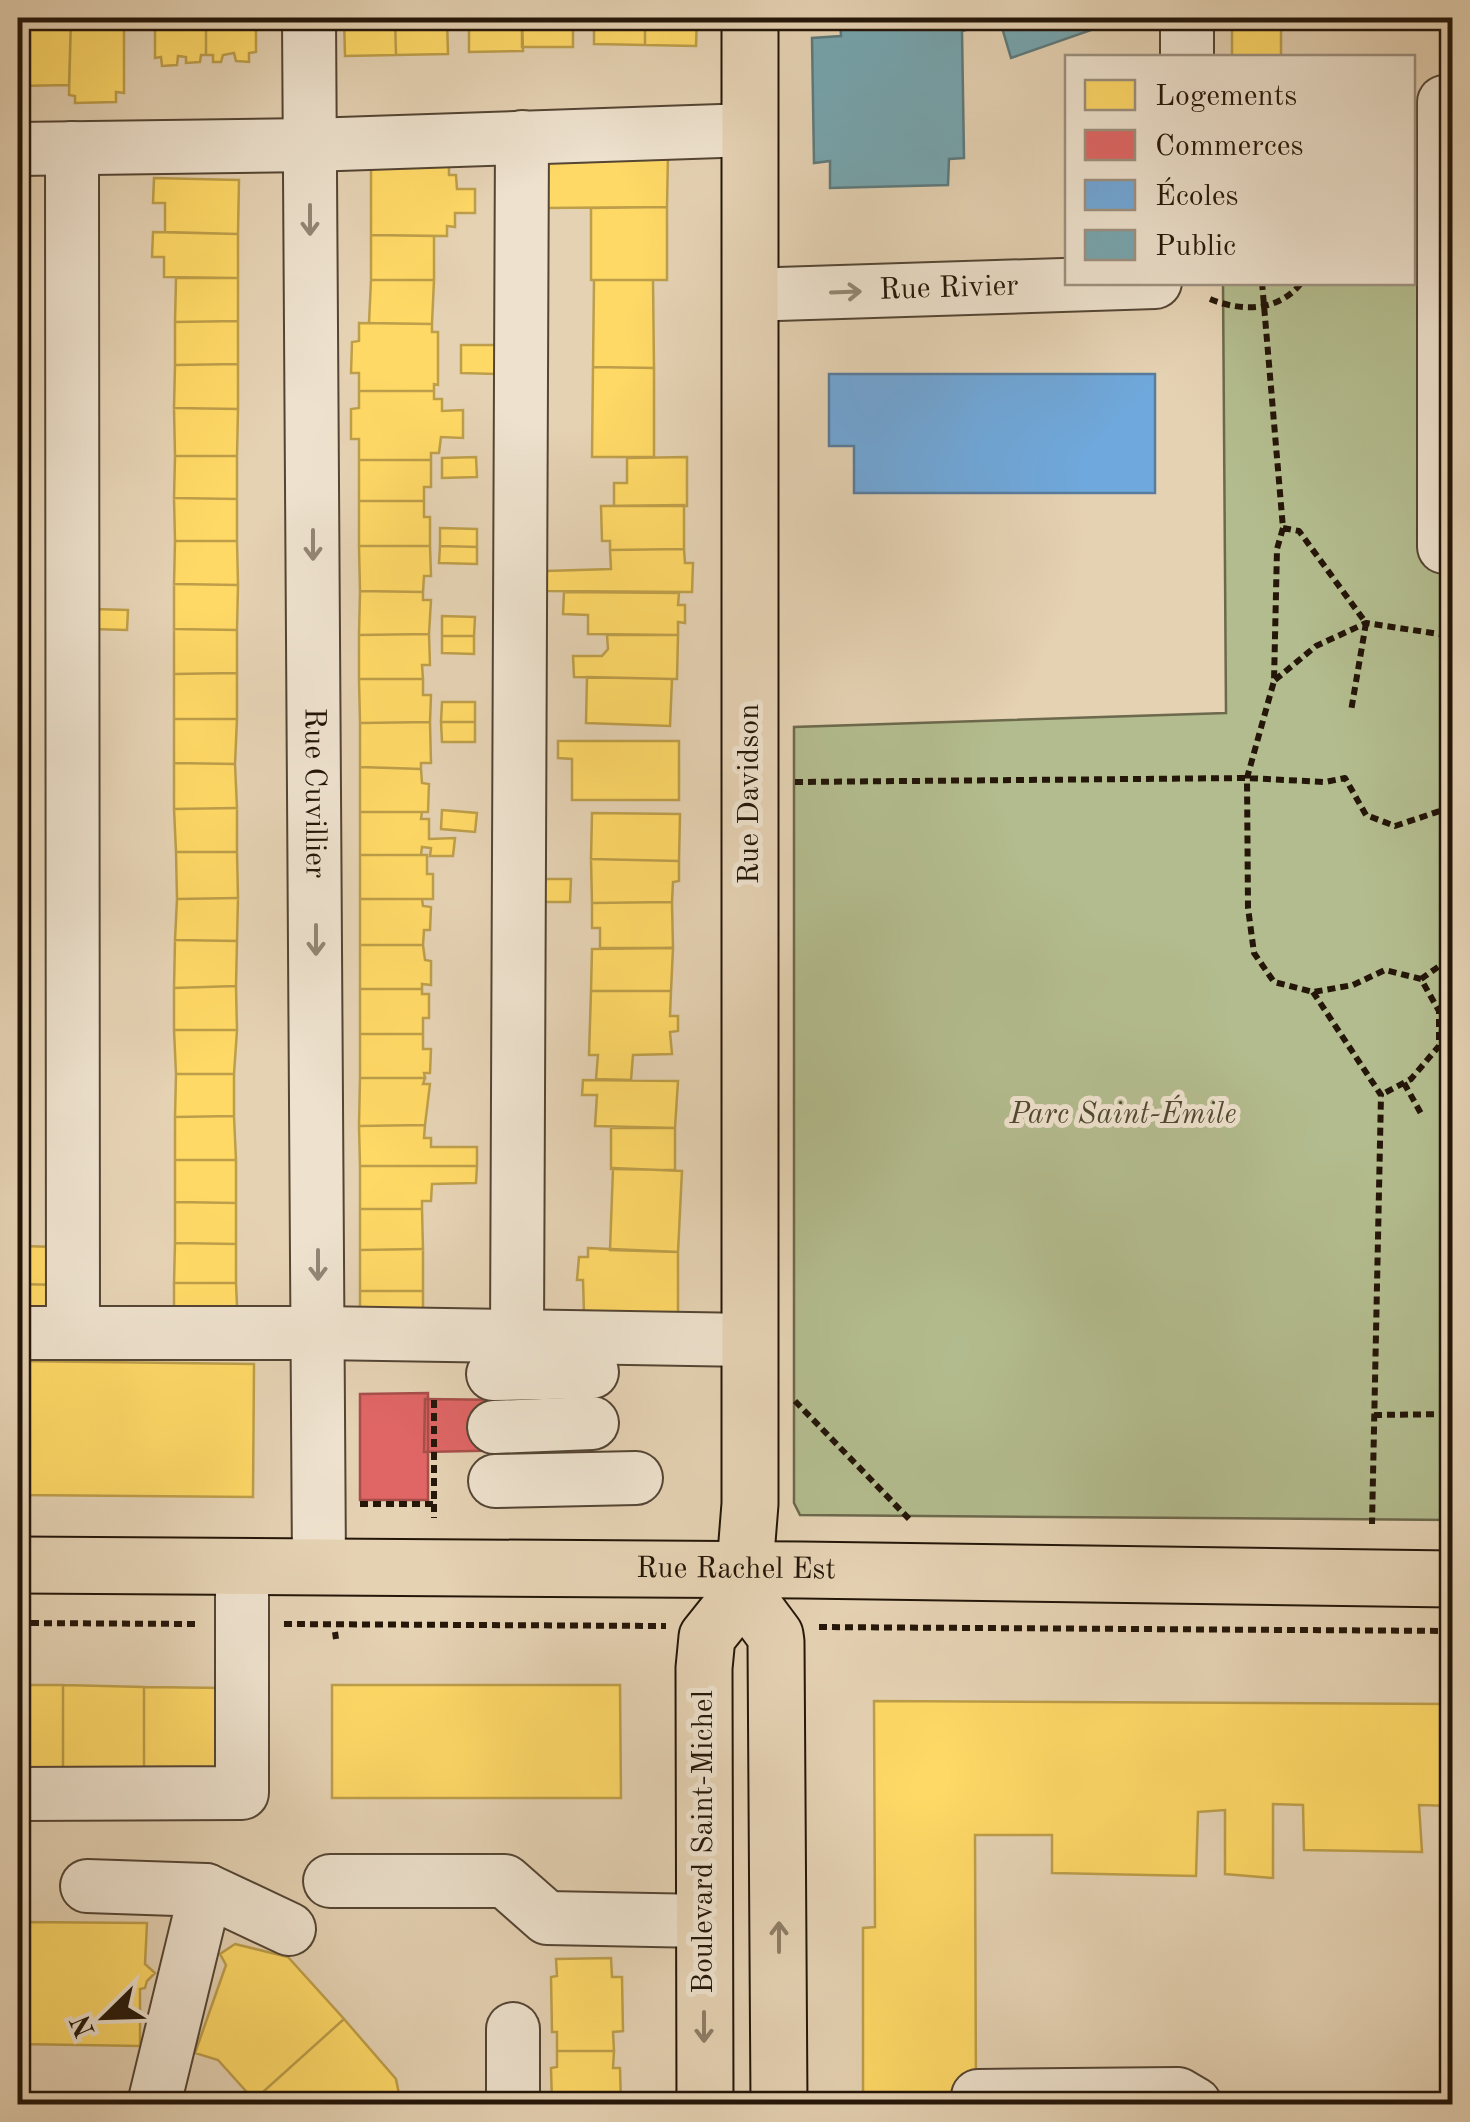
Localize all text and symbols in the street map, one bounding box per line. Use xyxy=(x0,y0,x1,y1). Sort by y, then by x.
legend xyxy=(1065,55,1415,285)
text: Logements xyxy=(1155,82,1297,112)
text: Commerces xyxy=(1155,132,1304,162)
text: Écoles xyxy=(1155,177,1239,212)
one-way arrow xyxy=(300,202,320,235)
text: Public xyxy=(1155,232,1236,262)
street label: Rue Rivier xyxy=(879,271,1019,306)
one-way arrow xyxy=(830,283,862,302)
one-way arrow xyxy=(304,528,322,560)
street label: Rue Davidson xyxy=(735,704,765,884)
street label: Rue Cuvillier xyxy=(298,708,330,878)
one-way arrow xyxy=(306,922,326,955)
park label: Parc Saint-Émile xyxy=(1008,1094,1237,1130)
one-way arrow xyxy=(308,1248,328,1280)
street label: Rue Rachel Est xyxy=(636,1554,836,1585)
street label: Boulevard Saint-Michel xyxy=(689,1690,719,1994)
one-way arrow xyxy=(770,1922,788,1954)
north arrow xyxy=(55,1967,155,2067)
text: N xyxy=(67,2010,102,2041)
one-way arrow xyxy=(695,2010,714,2042)

